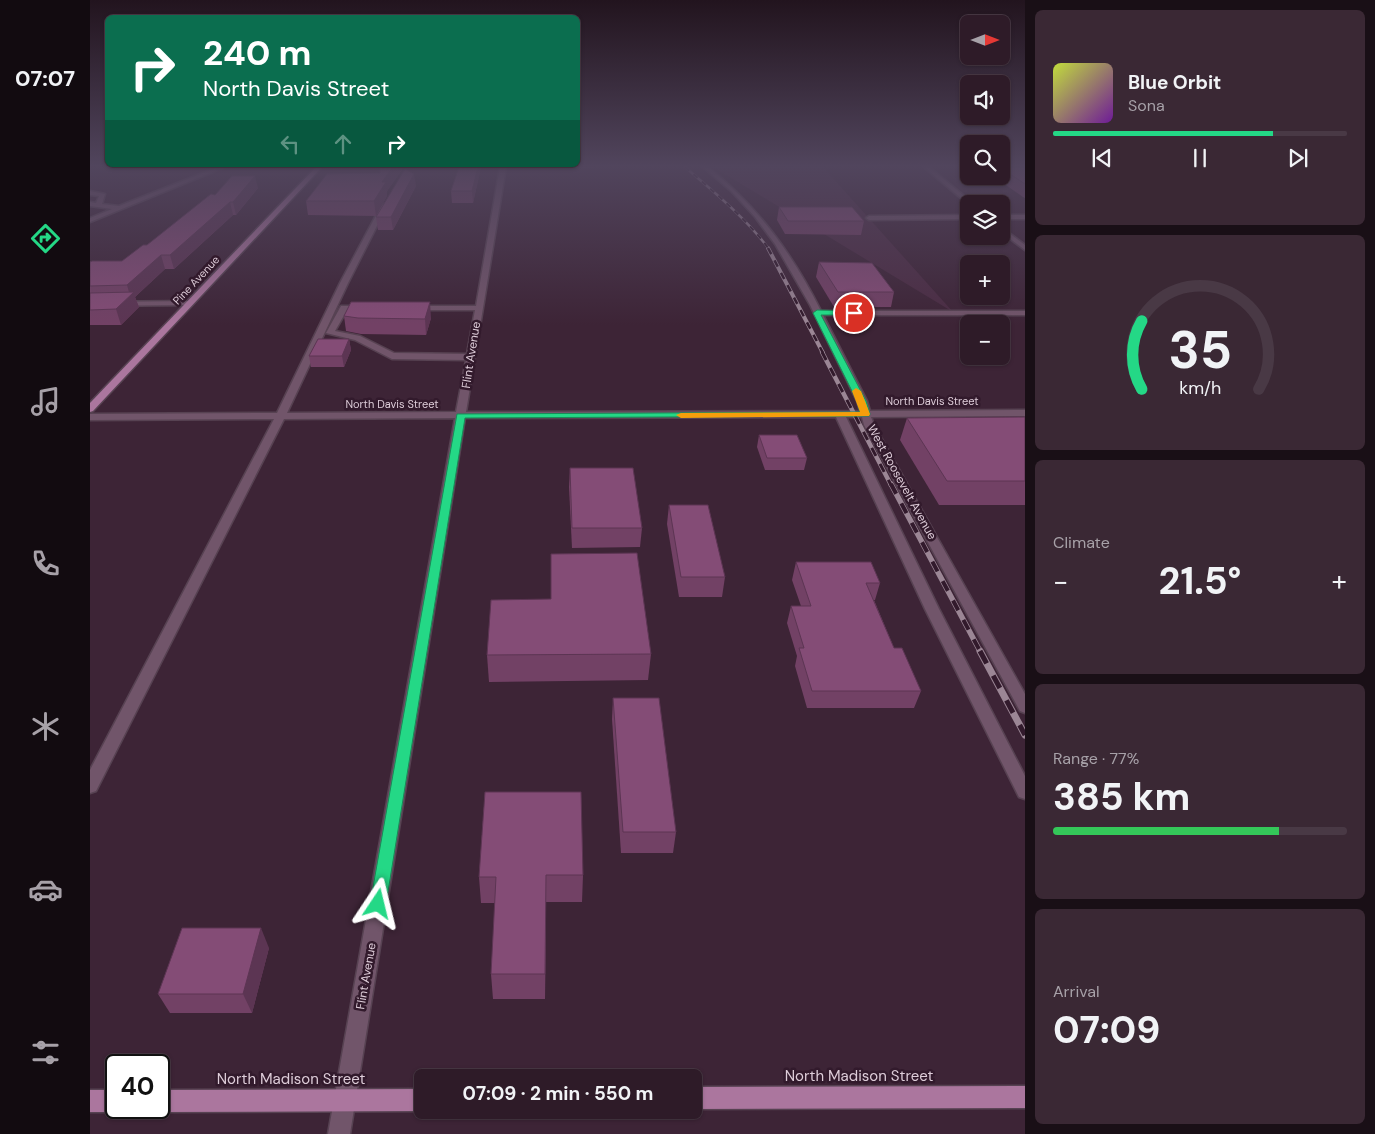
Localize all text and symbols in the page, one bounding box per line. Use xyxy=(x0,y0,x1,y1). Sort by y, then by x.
north arrow xyxy=(960,15,1010,65)
map controls xyxy=(960,15,1010,365)
text: 240 m xyxy=(203,30,312,76)
icon: right xyxy=(120,35,185,100)
text: 07:07 xyxy=(15,64,75,93)
text: Blue Orbit xyxy=(1128,70,1221,95)
text: North Davis Street xyxy=(203,74,389,103)
button: sound xyxy=(960,75,1010,125)
text: Sona xyxy=(1128,95,1165,116)
icon: left xyxy=(276,130,304,158)
icon: ahead xyxy=(329,130,357,158)
icon: right xyxy=(382,130,410,158)
button: search xyxy=(960,135,1010,185)
icon: previous xyxy=(1088,144,1116,172)
icon: pause xyxy=(1186,144,1214,172)
icon: next xyxy=(1284,144,1312,172)
button: layers xyxy=(960,195,1010,245)
icon: directions xyxy=(28,221,63,256)
street label: Pine Avenue xyxy=(170,253,222,307)
button: + xyxy=(960,255,1010,305)
pin xyxy=(833,292,875,334)
icon: arrive xyxy=(840,299,868,327)
button: − xyxy=(960,315,1010,365)
text: 35 xyxy=(1168,316,1232,384)
street label: Flint Avenue xyxy=(458,320,484,390)
text: km/h xyxy=(1179,376,1221,400)
icon: music xyxy=(28,384,63,419)
street label: North Davis Street xyxy=(885,394,979,408)
street label: North Davis Street xyxy=(345,397,439,411)
street label: West Roosevelt Avenue xyxy=(864,422,940,543)
text: Climate xyxy=(1053,532,1110,553)
icon: phone xyxy=(28,546,63,581)
text: 21.5° xyxy=(1159,556,1241,606)
text: − xyxy=(1053,563,1068,600)
text: + xyxy=(1332,563,1347,600)
icon: climate xyxy=(28,709,63,744)
text: Range · 77% xyxy=(1053,748,1139,769)
text: 385 km xyxy=(1053,772,1190,822)
icon: car xyxy=(28,872,63,907)
position arrow xyxy=(351,877,403,929)
street label: Flint Avenue xyxy=(352,941,380,1011)
text: Arrival xyxy=(1053,981,1100,1002)
text: 07:09 xyxy=(1053,1005,1160,1055)
icon: filters xyxy=(28,1035,63,1070)
speed limit sign: 40 xyxy=(105,1054,170,1119)
street label: North Madison Street xyxy=(785,1066,933,1086)
street label: North Madison Street xyxy=(217,1069,365,1089)
text: 07:09 · 2 min · 550 m xyxy=(463,1081,653,1106)

